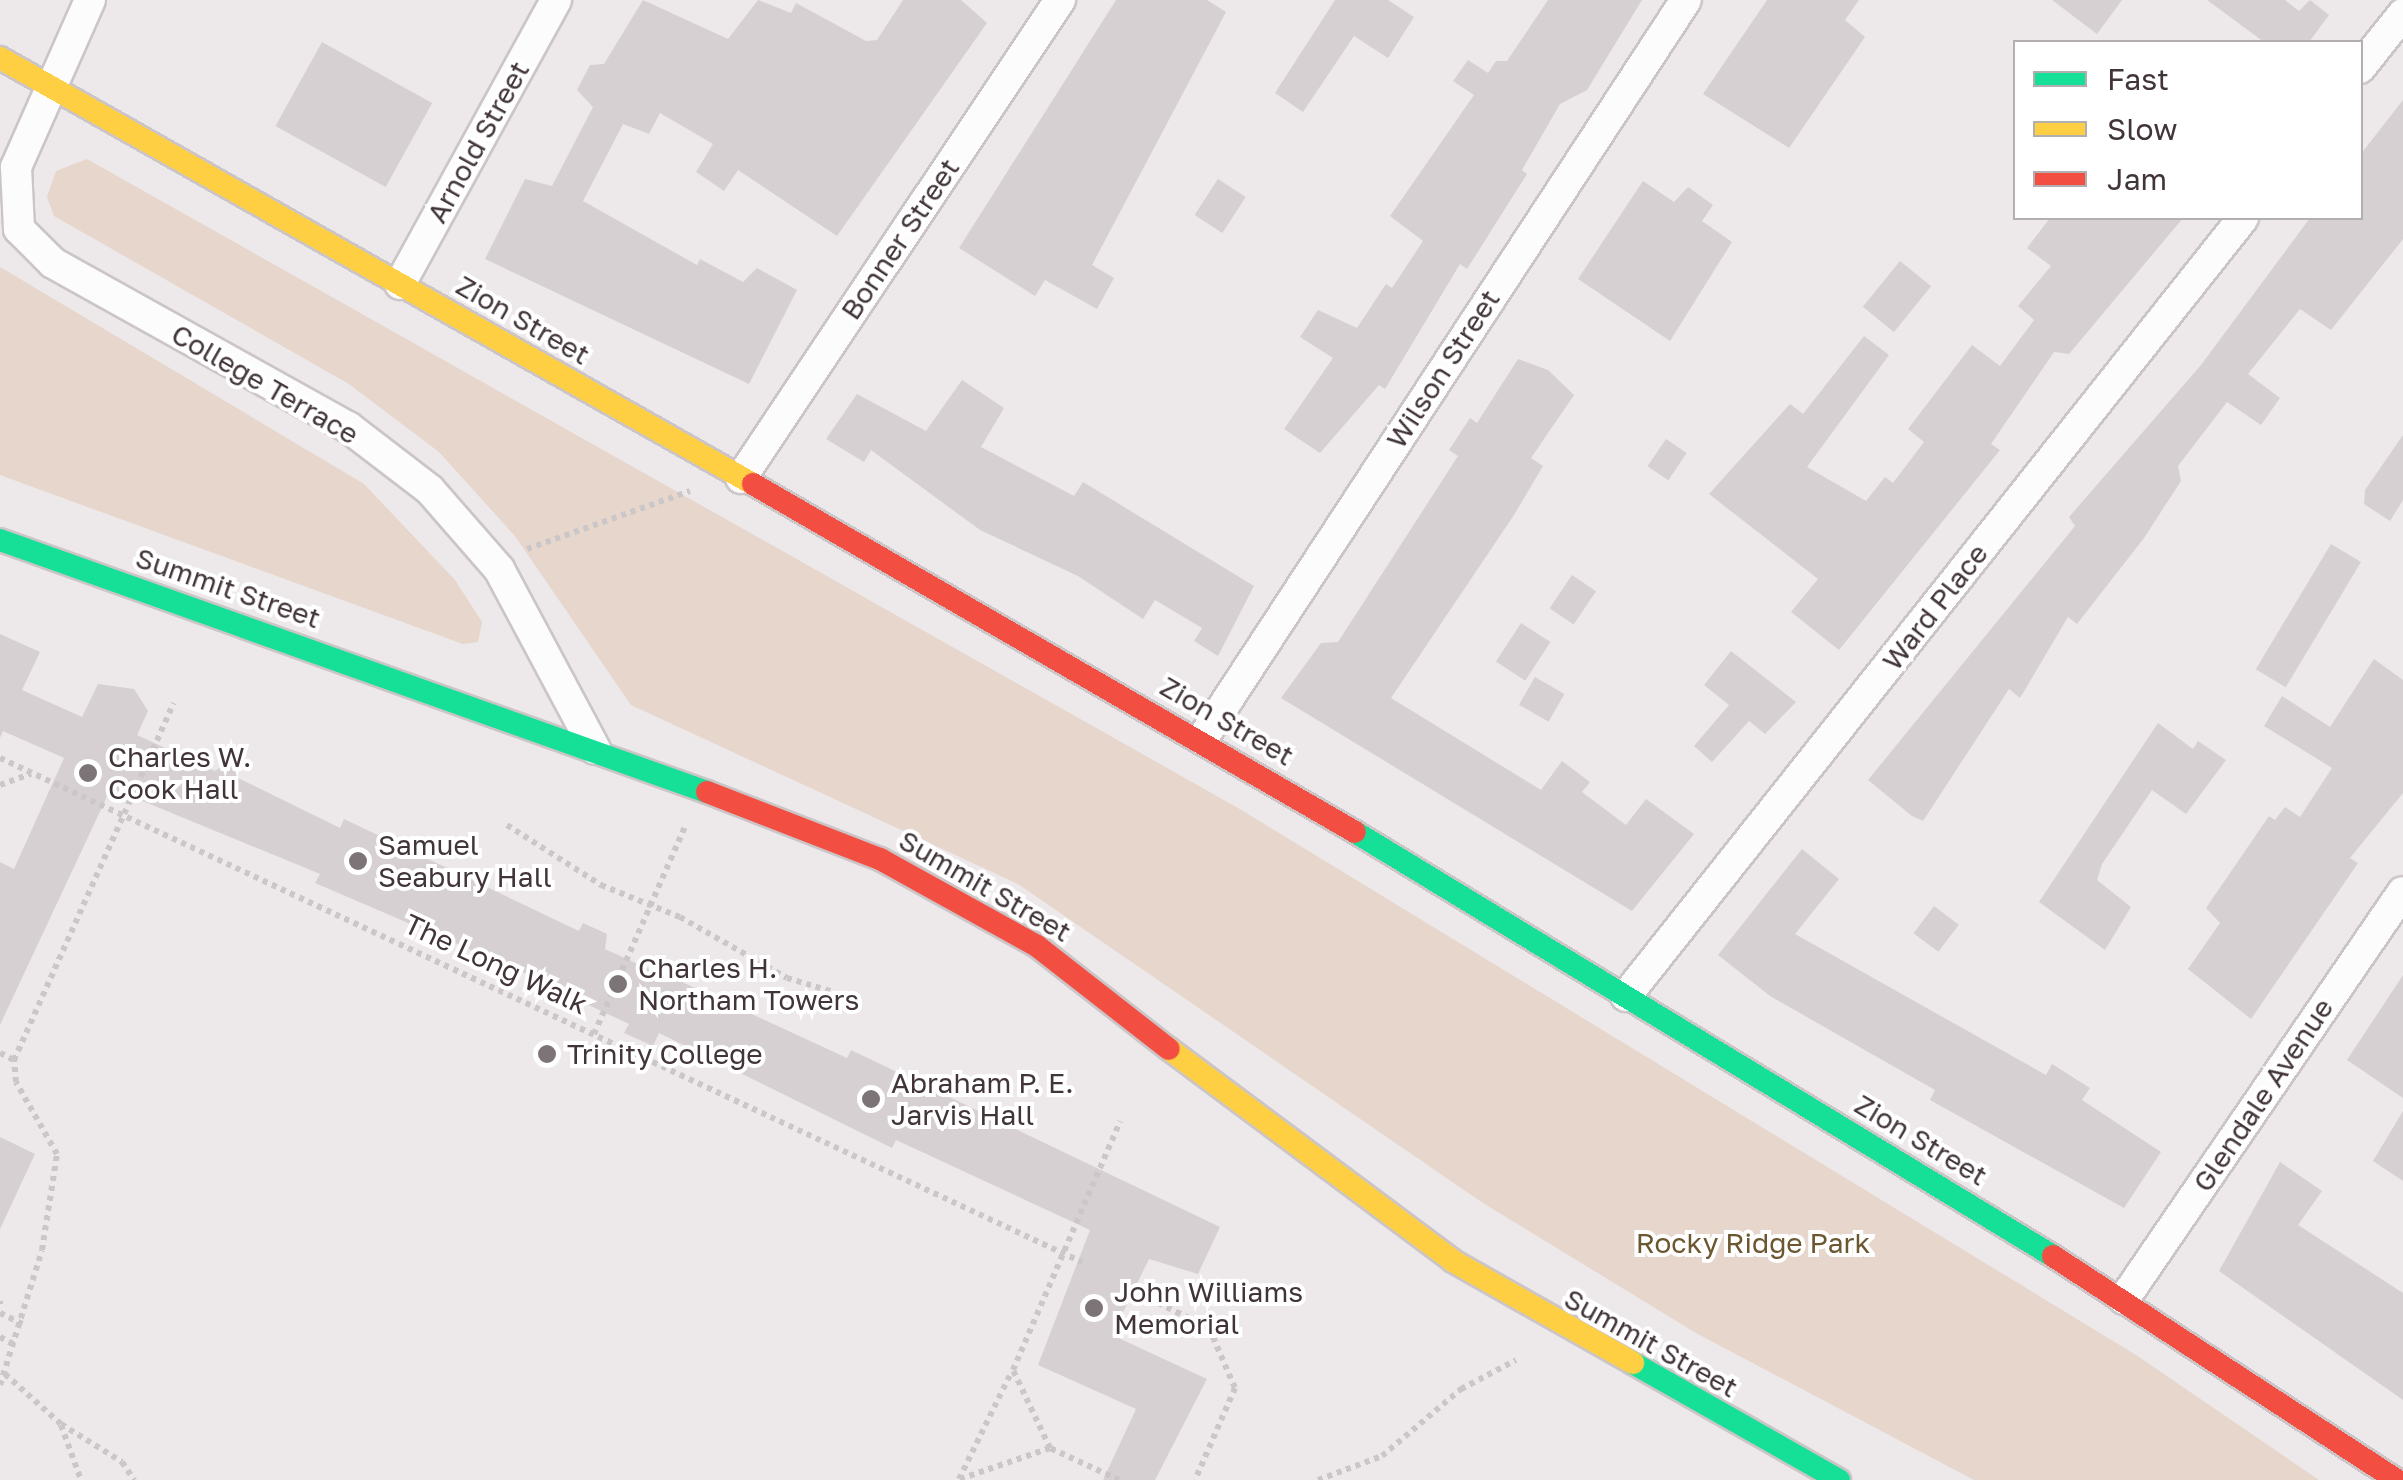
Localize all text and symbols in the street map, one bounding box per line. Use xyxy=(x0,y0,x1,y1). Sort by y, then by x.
legend xyxy=(2013,40,2363,220)
street label: Arnold Street xyxy=(420,55,536,229)
text: Fast xyxy=(2107,61,2169,97)
text: Slow xyxy=(2107,111,2178,147)
street label: Bonner Street xyxy=(834,152,966,326)
text: Jam xyxy=(2107,161,2167,197)
street label: Zion Street xyxy=(450,268,596,372)
street label: Wilson Street xyxy=(1379,283,1507,455)
street label: College Terrace xyxy=(166,317,364,451)
street label: Ward Place xyxy=(1875,537,1995,677)
street label: Summit Street xyxy=(131,541,325,635)
street label: Zion Street xyxy=(1154,669,1300,773)
place label: Charles W. Cook Hall xyxy=(108,740,251,806)
marker: Charles W. Cook Hall xyxy=(77,762,99,784)
street label: Summit Street xyxy=(893,823,1077,949)
place label: Samuel Seabury Hall xyxy=(378,828,552,894)
marker: Samuel Seabury Hall xyxy=(347,850,369,872)
street label: The Long Walk xyxy=(399,907,593,1021)
place label: Charles H. Northam Towers xyxy=(638,951,859,1017)
marker: Charles H. Northam Towers xyxy=(607,973,629,995)
street label: Glendale Avenue xyxy=(2186,992,2340,1198)
place label: Trinity College xyxy=(567,1037,763,1071)
marker: Trinity College xyxy=(536,1043,558,1065)
place label: Abraham P. E. Jarvis Hall xyxy=(891,1066,1074,1132)
street label: Zion Street xyxy=(1849,1087,1993,1193)
marker: Abraham P. E. Jarvis Hall xyxy=(860,1088,882,1110)
park label: Rocky Ridge Park xyxy=(1636,1226,1870,1260)
place label: John Williams Memorial xyxy=(1114,1275,1303,1341)
street label: Summit Street xyxy=(1558,1282,1744,1404)
marker: John Williams Memorial xyxy=(1083,1297,1105,1319)

